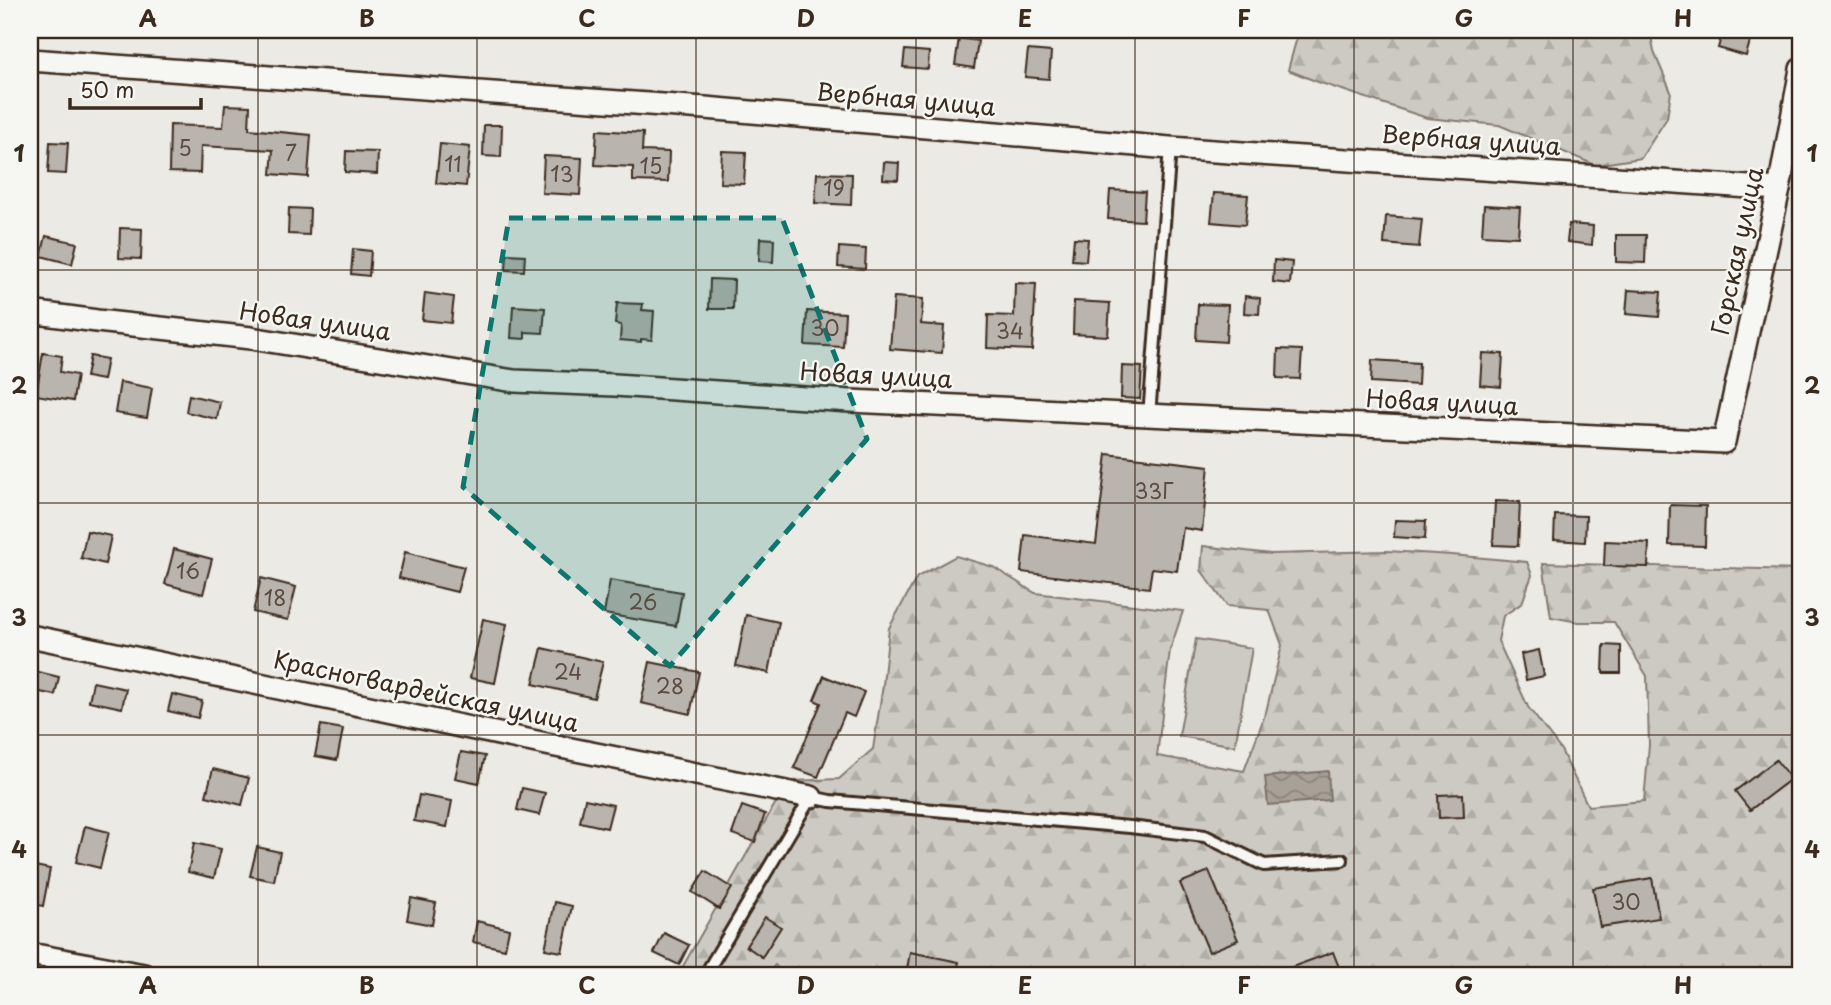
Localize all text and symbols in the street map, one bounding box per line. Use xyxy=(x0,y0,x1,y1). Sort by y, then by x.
text: A xyxy=(139,0,157,35)
text: B xyxy=(359,0,375,35)
text: C xyxy=(578,0,596,35)
text: D xyxy=(797,0,815,35)
text: E xyxy=(1018,0,1032,35)
text: F xyxy=(1237,0,1251,35)
text: G xyxy=(1455,0,1473,35)
text: H xyxy=(1674,0,1692,35)
scale bar xyxy=(70,66,201,110)
street label: Вербная улица xyxy=(815,72,997,124)
text: 50 m xyxy=(80,73,134,105)
street label: Вербная улица xyxy=(1380,115,1562,163)
house number: 5 xyxy=(178,131,192,163)
text: 1 xyxy=(14,135,25,170)
text: 1 xyxy=(1807,135,1818,170)
house number: 7 xyxy=(285,136,297,168)
house number: 11 xyxy=(444,147,462,179)
house number: 15 xyxy=(640,149,662,181)
house number: 13 xyxy=(550,157,574,189)
street label: Горская улица xyxy=(1701,163,1771,338)
house number: 19 xyxy=(823,171,845,203)
street label: Новая улица xyxy=(237,292,393,348)
house number: 30 xyxy=(810,311,840,343)
house number: 34 xyxy=(996,314,1024,346)
street label: Новая улица xyxy=(799,352,953,396)
text: 2 xyxy=(11,367,27,402)
text: 2 xyxy=(1804,367,1820,402)
street label: Новая улица xyxy=(1365,379,1519,423)
house number: 33Г xyxy=(1134,474,1174,506)
house number: 16 xyxy=(176,554,200,586)
house number: 18 xyxy=(264,581,286,613)
house number: 26 xyxy=(629,585,657,617)
text: 3 xyxy=(11,599,27,634)
text: 3 xyxy=(1804,599,1820,634)
street label: Красногвардейская улица xyxy=(271,640,582,740)
house number: 24 xyxy=(554,655,582,687)
house number: 28 xyxy=(656,669,684,701)
text: 4 xyxy=(11,831,27,866)
text: 4 xyxy=(1804,831,1820,866)
house number: 30 xyxy=(1611,885,1641,917)
text: A xyxy=(139,967,157,1002)
text: B xyxy=(359,967,375,1002)
text: C xyxy=(578,967,596,1002)
text: D xyxy=(797,967,815,1002)
text: E xyxy=(1018,967,1032,1002)
text: F xyxy=(1237,967,1251,1002)
text: G xyxy=(1455,967,1473,1002)
text: H xyxy=(1674,967,1692,1002)

